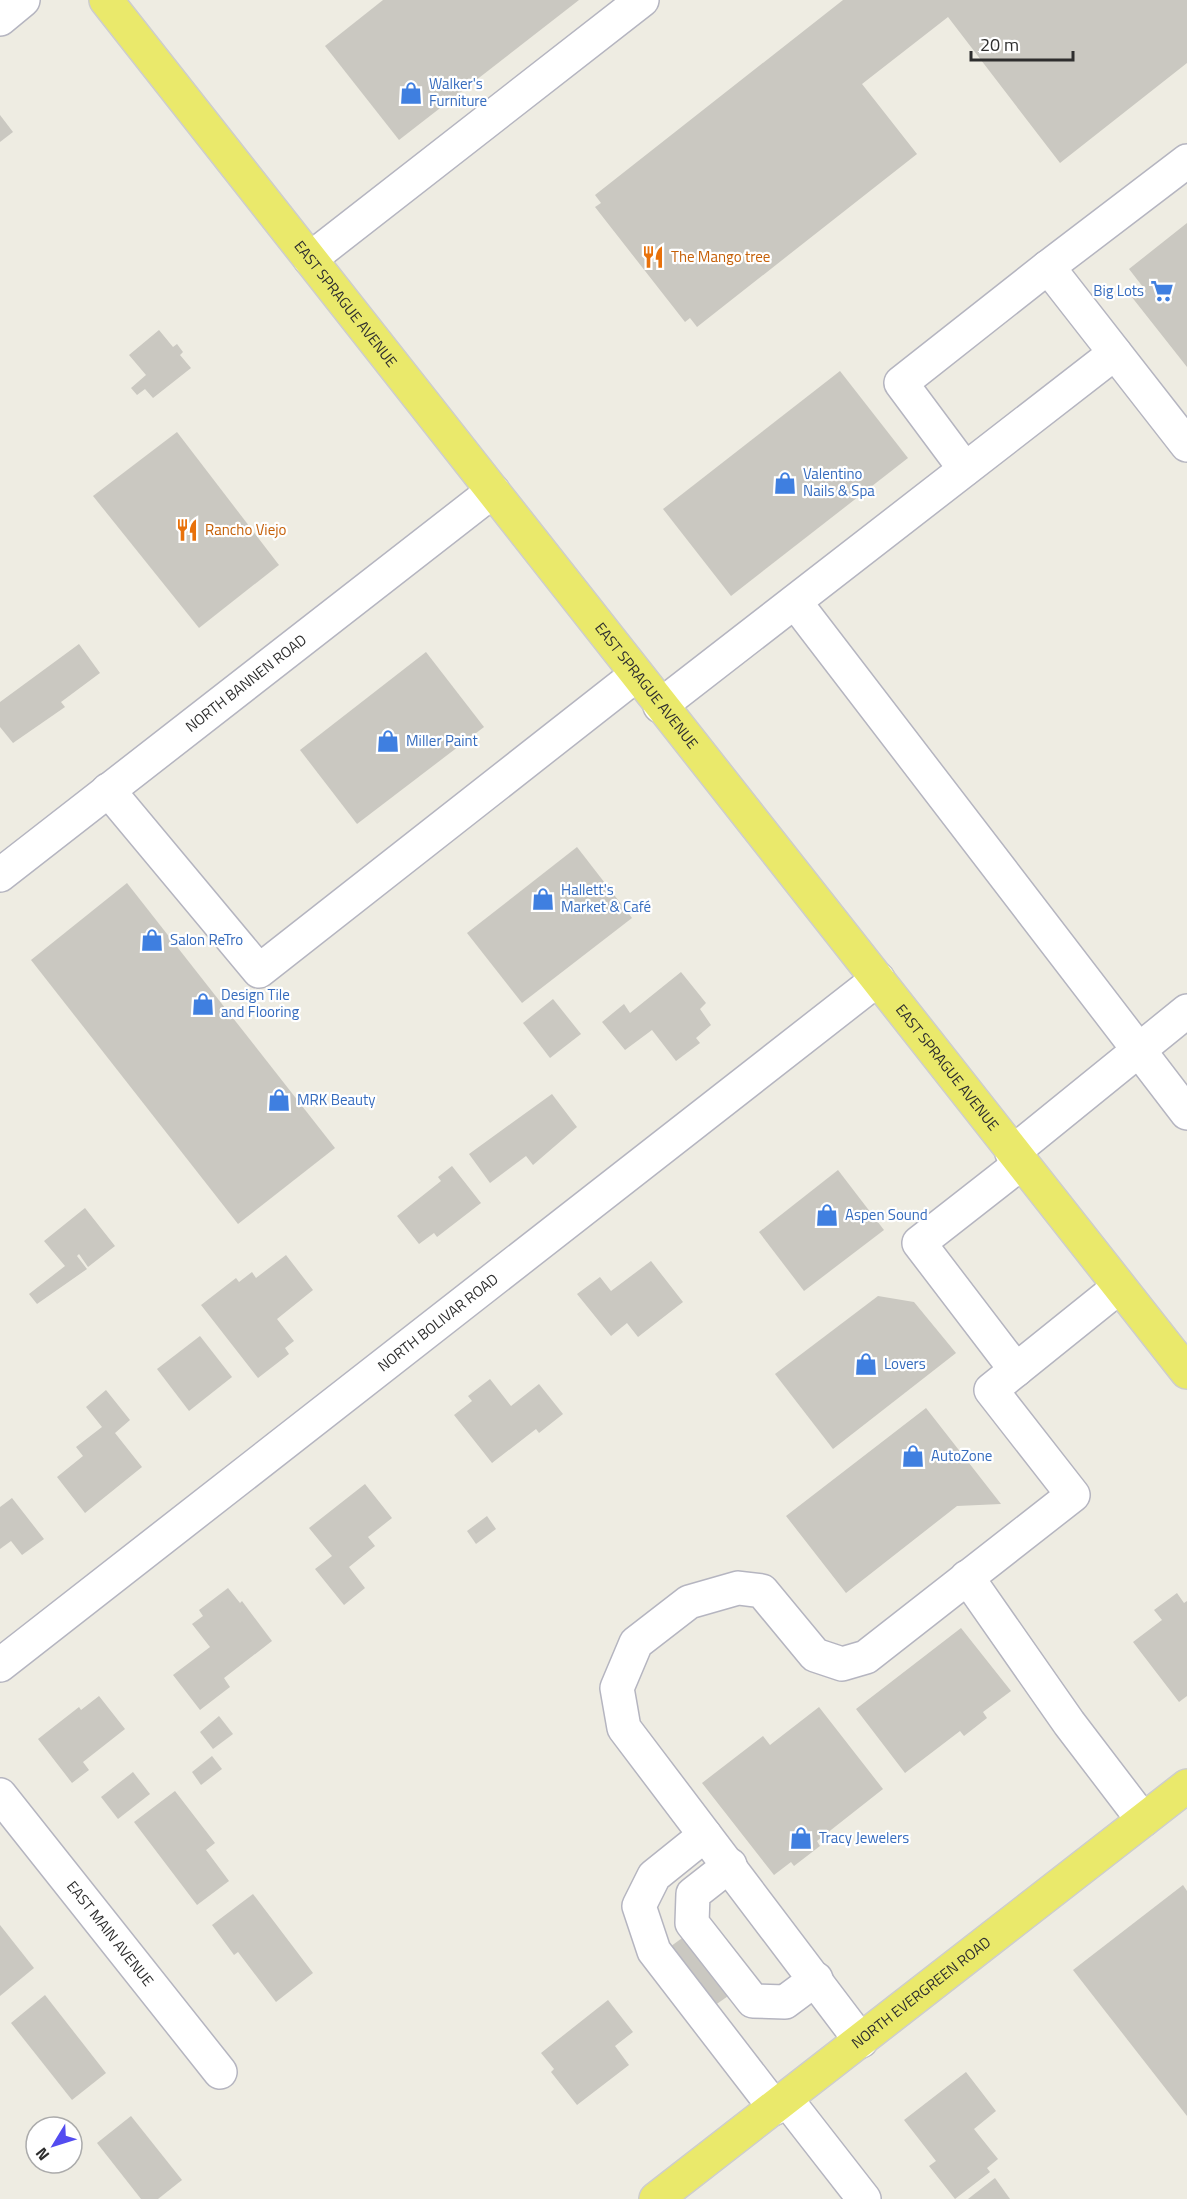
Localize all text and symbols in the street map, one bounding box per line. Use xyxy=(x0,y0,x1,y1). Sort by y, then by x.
scale bar xyxy=(971,24,1073,62)
text: 20 m xyxy=(980,31,1019,58)
place label: Walker's Furniture xyxy=(429,72,487,112)
shop icon: Walker's Furniture xyxy=(398,80,424,106)
street label: EAST SPRAGUE AVENUE xyxy=(289,235,403,372)
restaurant icon: The Mango tree xyxy=(640,244,666,270)
place label: The Mango tree xyxy=(671,245,770,268)
supermarket icon: Big Lots xyxy=(1149,278,1175,304)
place label: Big Lots xyxy=(1093,279,1144,302)
place label: Valentino Nails & Spa xyxy=(803,462,875,502)
shop icon: Valentino Nails & Spa xyxy=(772,470,798,496)
restaurant icon: Rancho Viejo xyxy=(174,517,200,543)
place label: Rancho Viejo xyxy=(205,518,287,541)
street label: EAST SPRAGUE AVENUE xyxy=(589,617,704,754)
street label: NORTH BANNEN ROAD xyxy=(180,628,311,737)
shop icon: Miller Paint xyxy=(375,728,401,754)
place label: Miller Paint xyxy=(406,729,479,752)
place label: Hallett's Market & Café xyxy=(561,878,651,918)
shop icon: Hallett's Market & Café xyxy=(530,886,556,912)
shop icon: Salon ReTro xyxy=(139,927,165,953)
place label: Salon ReTro xyxy=(170,928,243,951)
place label: Design Tile and Flooring xyxy=(221,983,300,1023)
shop icon: Design Tile and Flooring xyxy=(190,991,216,1017)
street label: EAST SPRAGUE AVENUE xyxy=(890,999,1005,1135)
shop icon: MRK Beauty xyxy=(266,1087,292,1113)
place label: MRK Beauty xyxy=(297,1088,375,1111)
shop icon: Aspen Sound xyxy=(814,1202,840,1228)
place label: Aspen Sound xyxy=(845,1203,928,1226)
street label: NORTH BOLIVAR ROAD xyxy=(372,1268,503,1377)
shop icon: Lovers xyxy=(853,1351,879,1377)
place label: Lovers xyxy=(884,1352,926,1375)
shop icon: AutoZone xyxy=(900,1443,926,1469)
place label: AutoZone xyxy=(931,1444,992,1467)
shop icon: Tracy Jewelers xyxy=(788,1825,814,1851)
place label: Tracy Jewelers xyxy=(819,1826,909,1849)
street label: EAST MAIN AVENUE xyxy=(61,1876,160,1991)
street label: NORTH EVERGREEN ROAD xyxy=(846,1931,996,2054)
north arrow xyxy=(24,2115,84,2175)
text: N xyxy=(29,2142,55,2166)

